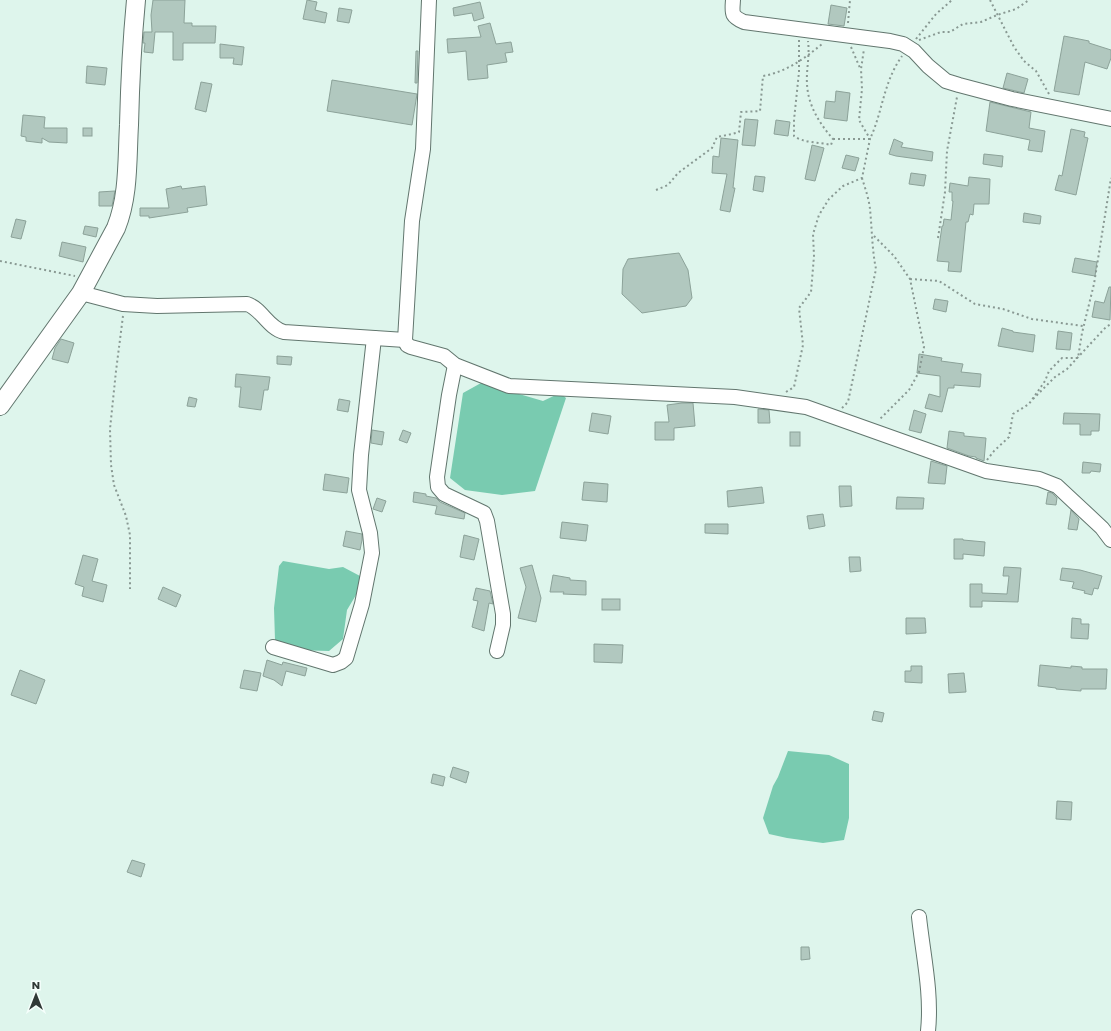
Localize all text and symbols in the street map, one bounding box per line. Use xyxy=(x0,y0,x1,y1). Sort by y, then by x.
north arrow xyxy=(16,975,56,1015)
text: N xyxy=(32,977,40,993)

